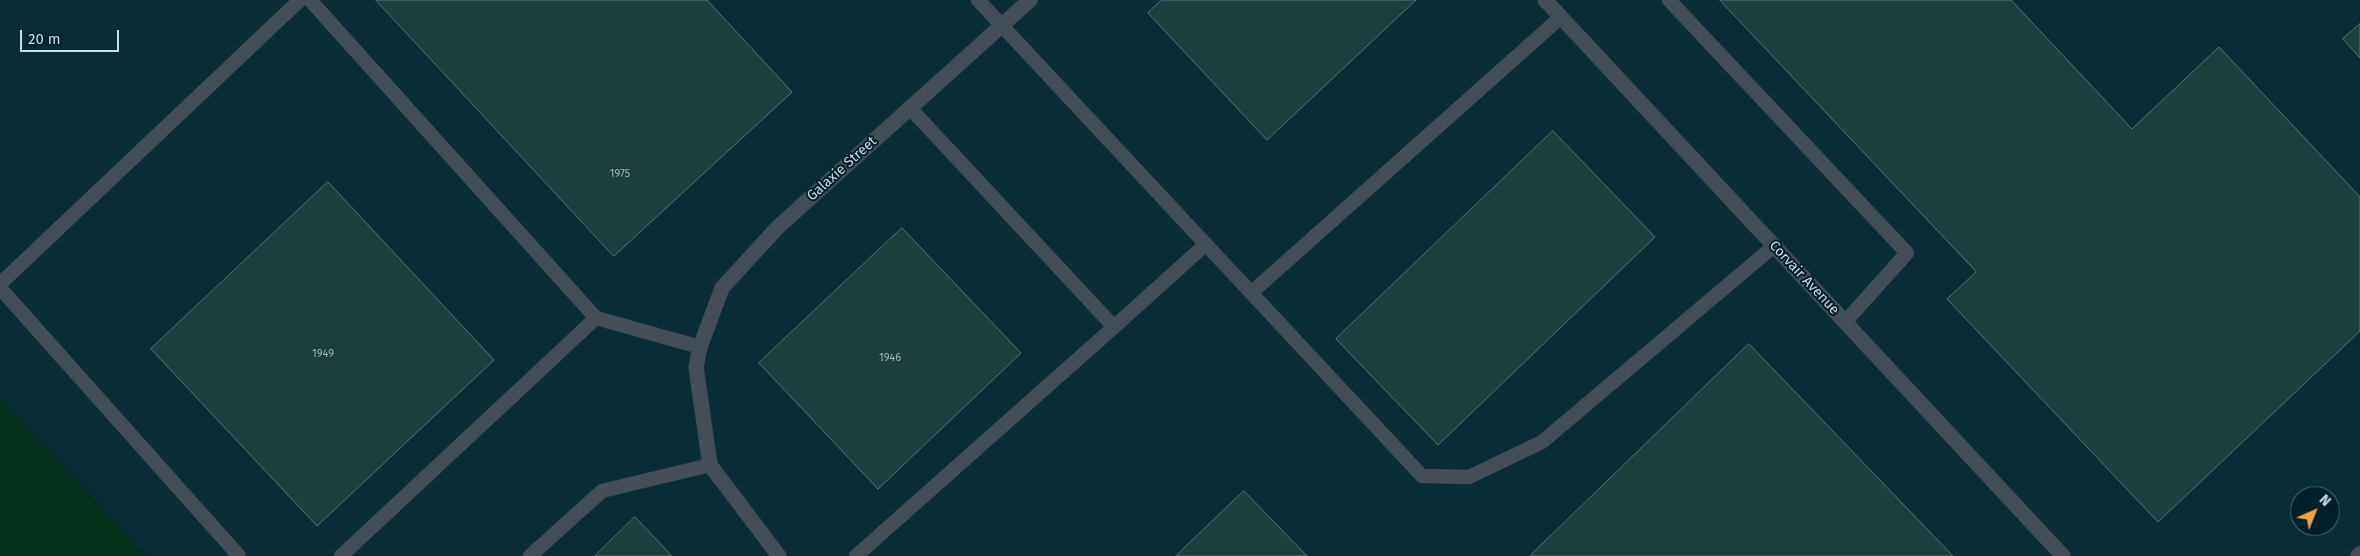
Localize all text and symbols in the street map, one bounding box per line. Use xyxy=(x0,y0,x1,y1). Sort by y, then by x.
scale bar xyxy=(22,20,121,52)
text: 20 m xyxy=(28,30,61,48)
street label: Galaxie Street xyxy=(804,133,880,205)
house number: 1975 xyxy=(610,167,630,181)
street label: Corvair Avenue xyxy=(1765,238,1843,318)
house number: 1949 xyxy=(312,347,334,361)
house number: 1946 xyxy=(879,351,901,365)
north arrow xyxy=(2290,486,2340,536)
text: N xyxy=(2316,491,2334,510)

